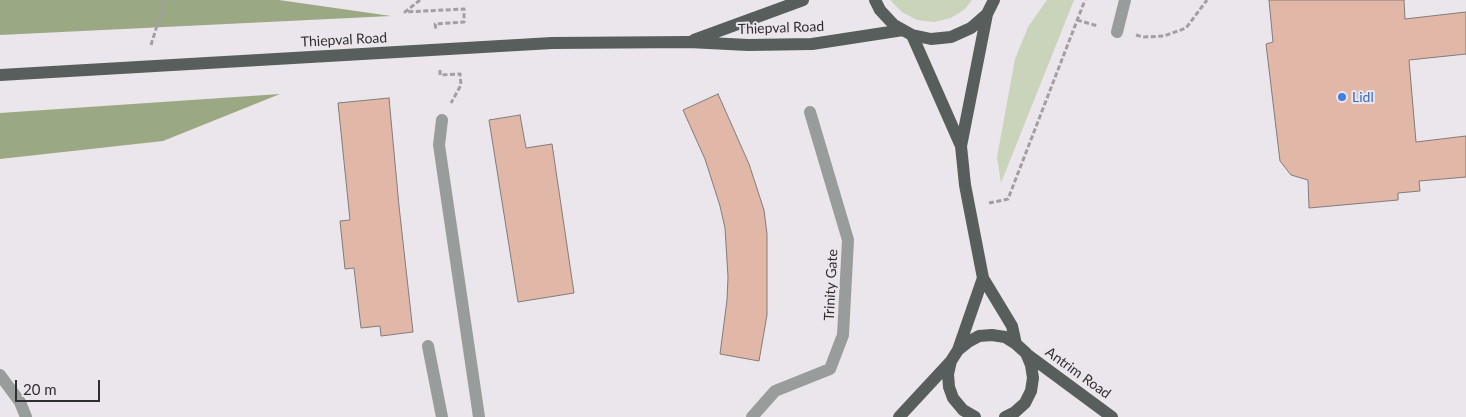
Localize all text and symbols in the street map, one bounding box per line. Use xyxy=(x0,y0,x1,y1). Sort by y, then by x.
street label: Thiepval Road xyxy=(738,18,824,38)
street label: Thiepval Road xyxy=(300,29,388,51)
place label: Lidl xyxy=(1352,89,1374,105)
marker: Lidl xyxy=(1336,91,1348,103)
street label: Trinity Gate xyxy=(821,249,841,321)
street label: Antrim Road xyxy=(1042,344,1114,402)
scale bar xyxy=(18,370,102,402)
text: 20 m xyxy=(23,380,57,398)

